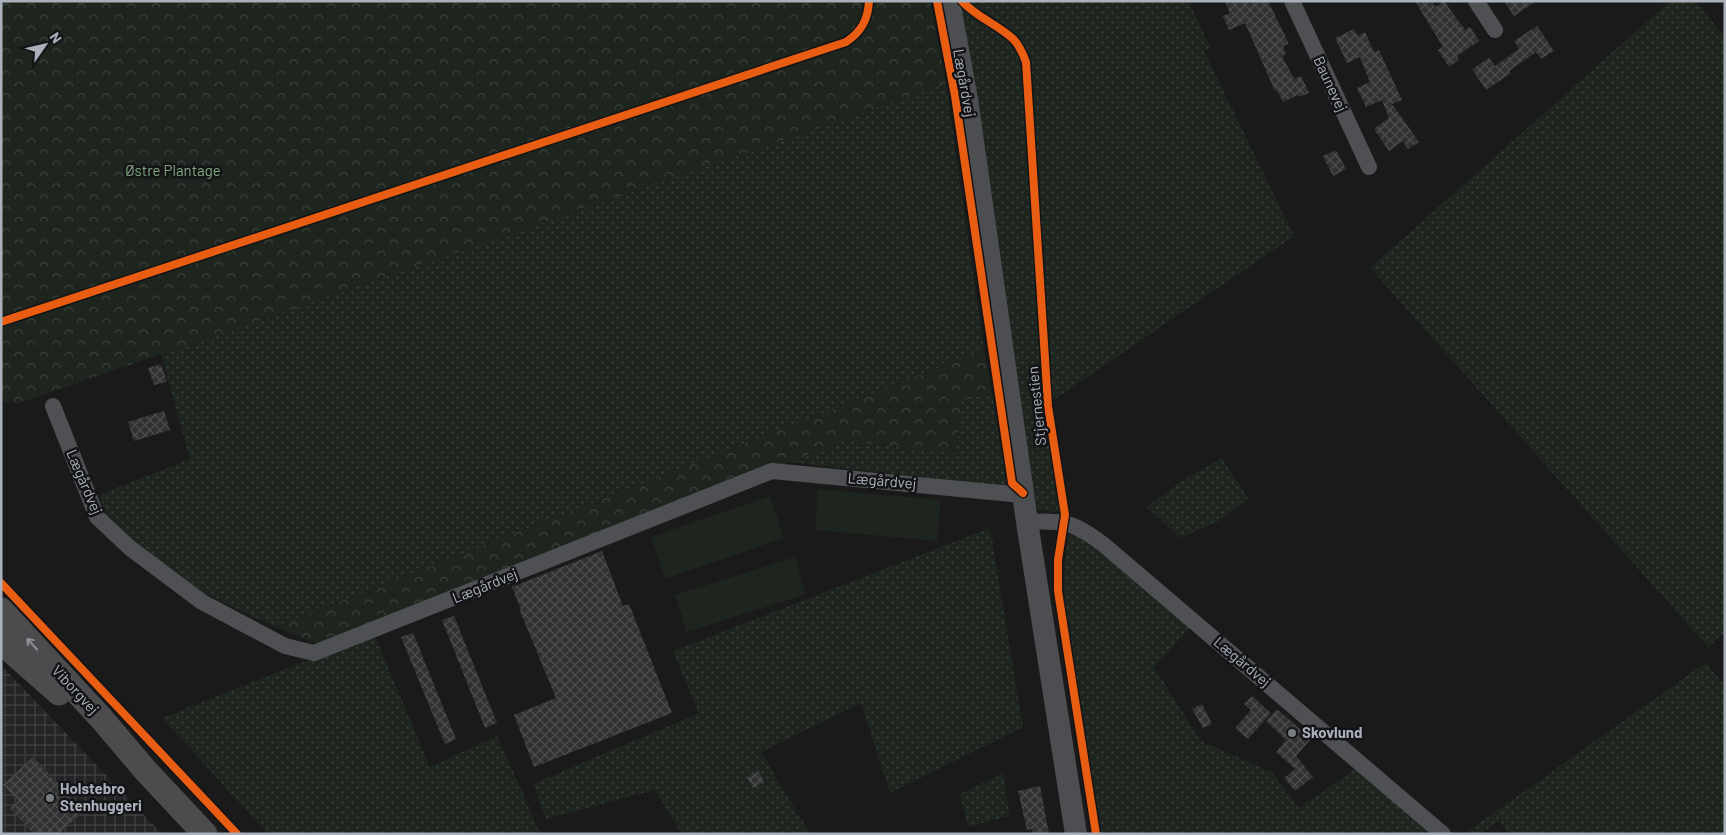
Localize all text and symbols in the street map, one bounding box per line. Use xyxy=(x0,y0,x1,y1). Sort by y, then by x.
north arrow xyxy=(20,20,70,70)
text: N xyxy=(47,29,66,46)
street label: Lægårdvej xyxy=(950,47,980,118)
street label: Baunevej xyxy=(1310,53,1352,114)
park label: Østre Plantage xyxy=(125,161,221,179)
street label: Stjernestien xyxy=(1023,365,1049,447)
street label: Lægårdvej xyxy=(63,446,107,517)
street label: Lægårdvej xyxy=(847,468,917,492)
street label: Lægårdvej xyxy=(449,564,520,606)
street label: Lægårdvej xyxy=(1211,632,1275,690)
one-way arrow xyxy=(26,637,38,650)
street label: Viborgvej xyxy=(48,661,103,718)
place label: Skovlund xyxy=(1302,723,1362,741)
marker: Skovlund xyxy=(1286,727,1298,739)
place label: Holstebro Stenhuggeri xyxy=(60,779,142,814)
marker: Holstebro Stenhuggeri xyxy=(44,792,56,804)

